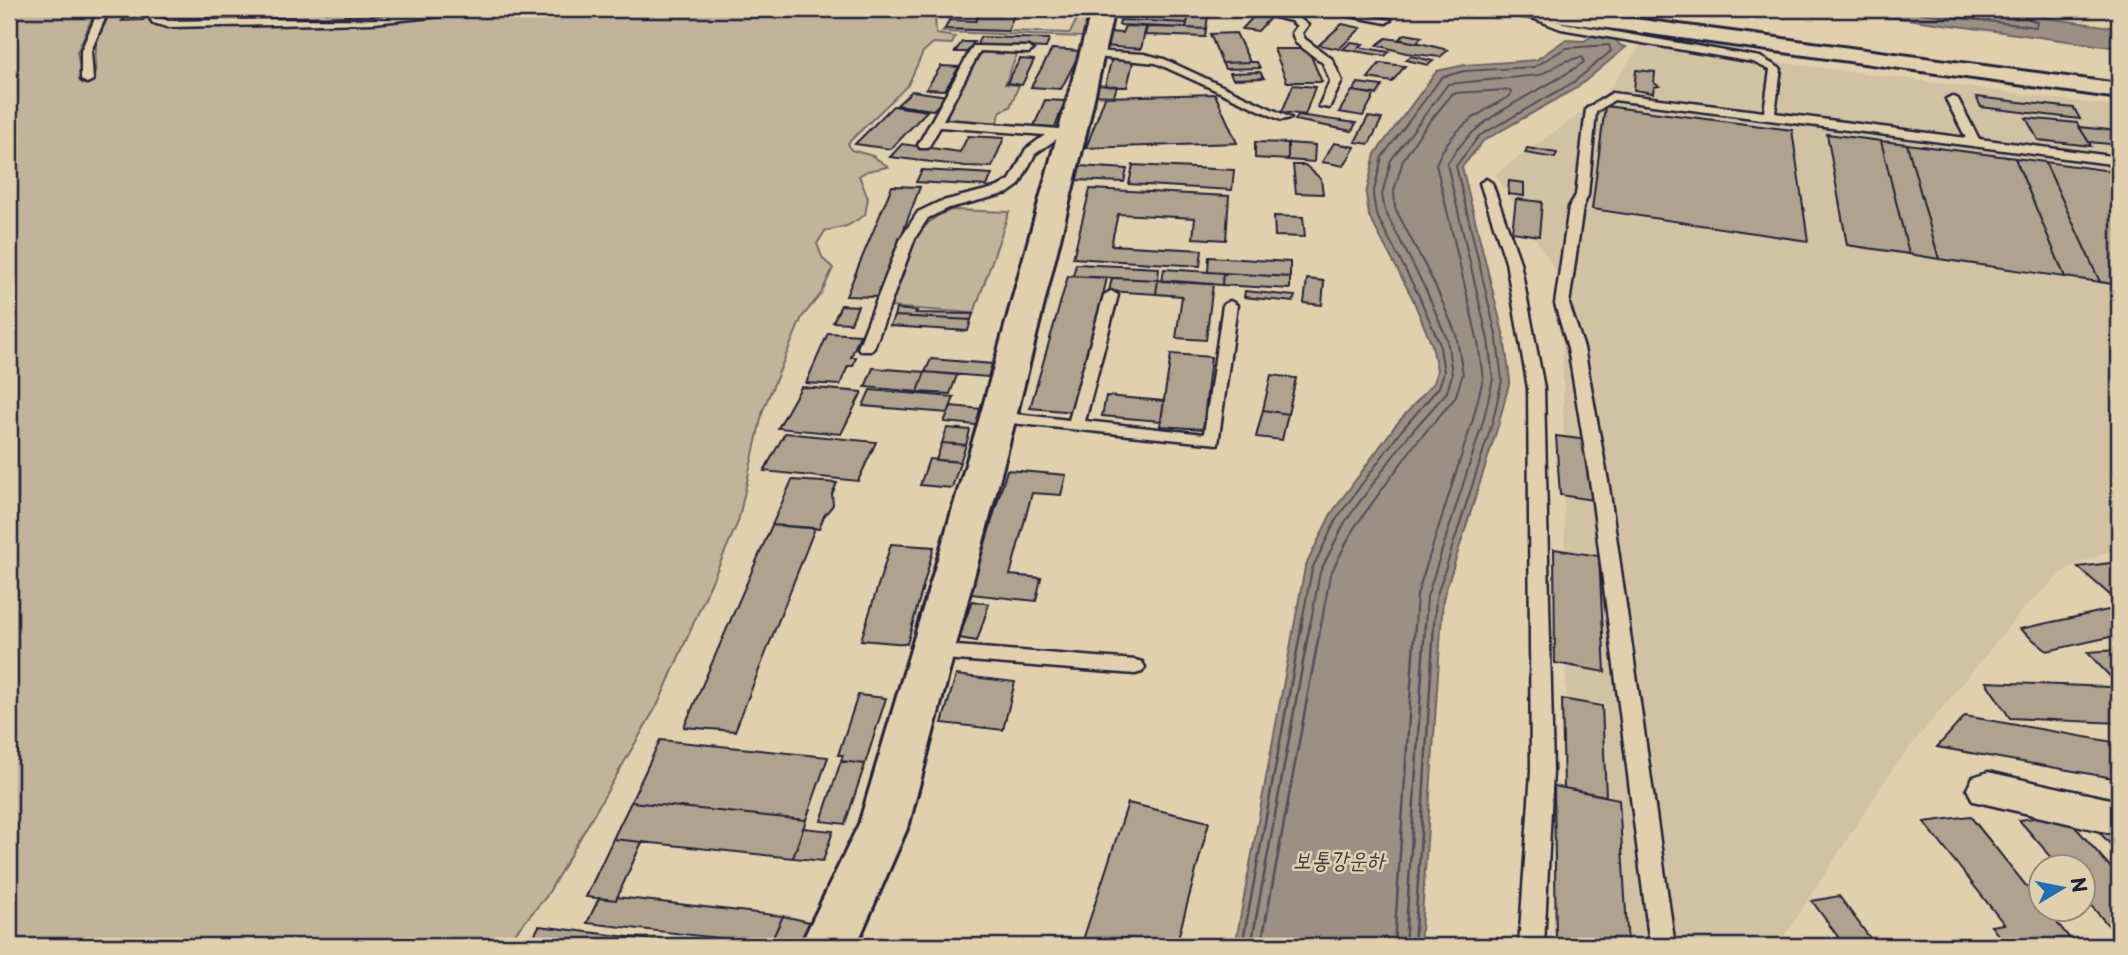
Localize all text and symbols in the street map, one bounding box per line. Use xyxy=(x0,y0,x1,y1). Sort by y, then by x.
water label: 보통강운하 xyxy=(1293,841,1387,876)
north arrow xyxy=(2026,853,2096,923)
text: N xyxy=(2065,875,2095,895)

